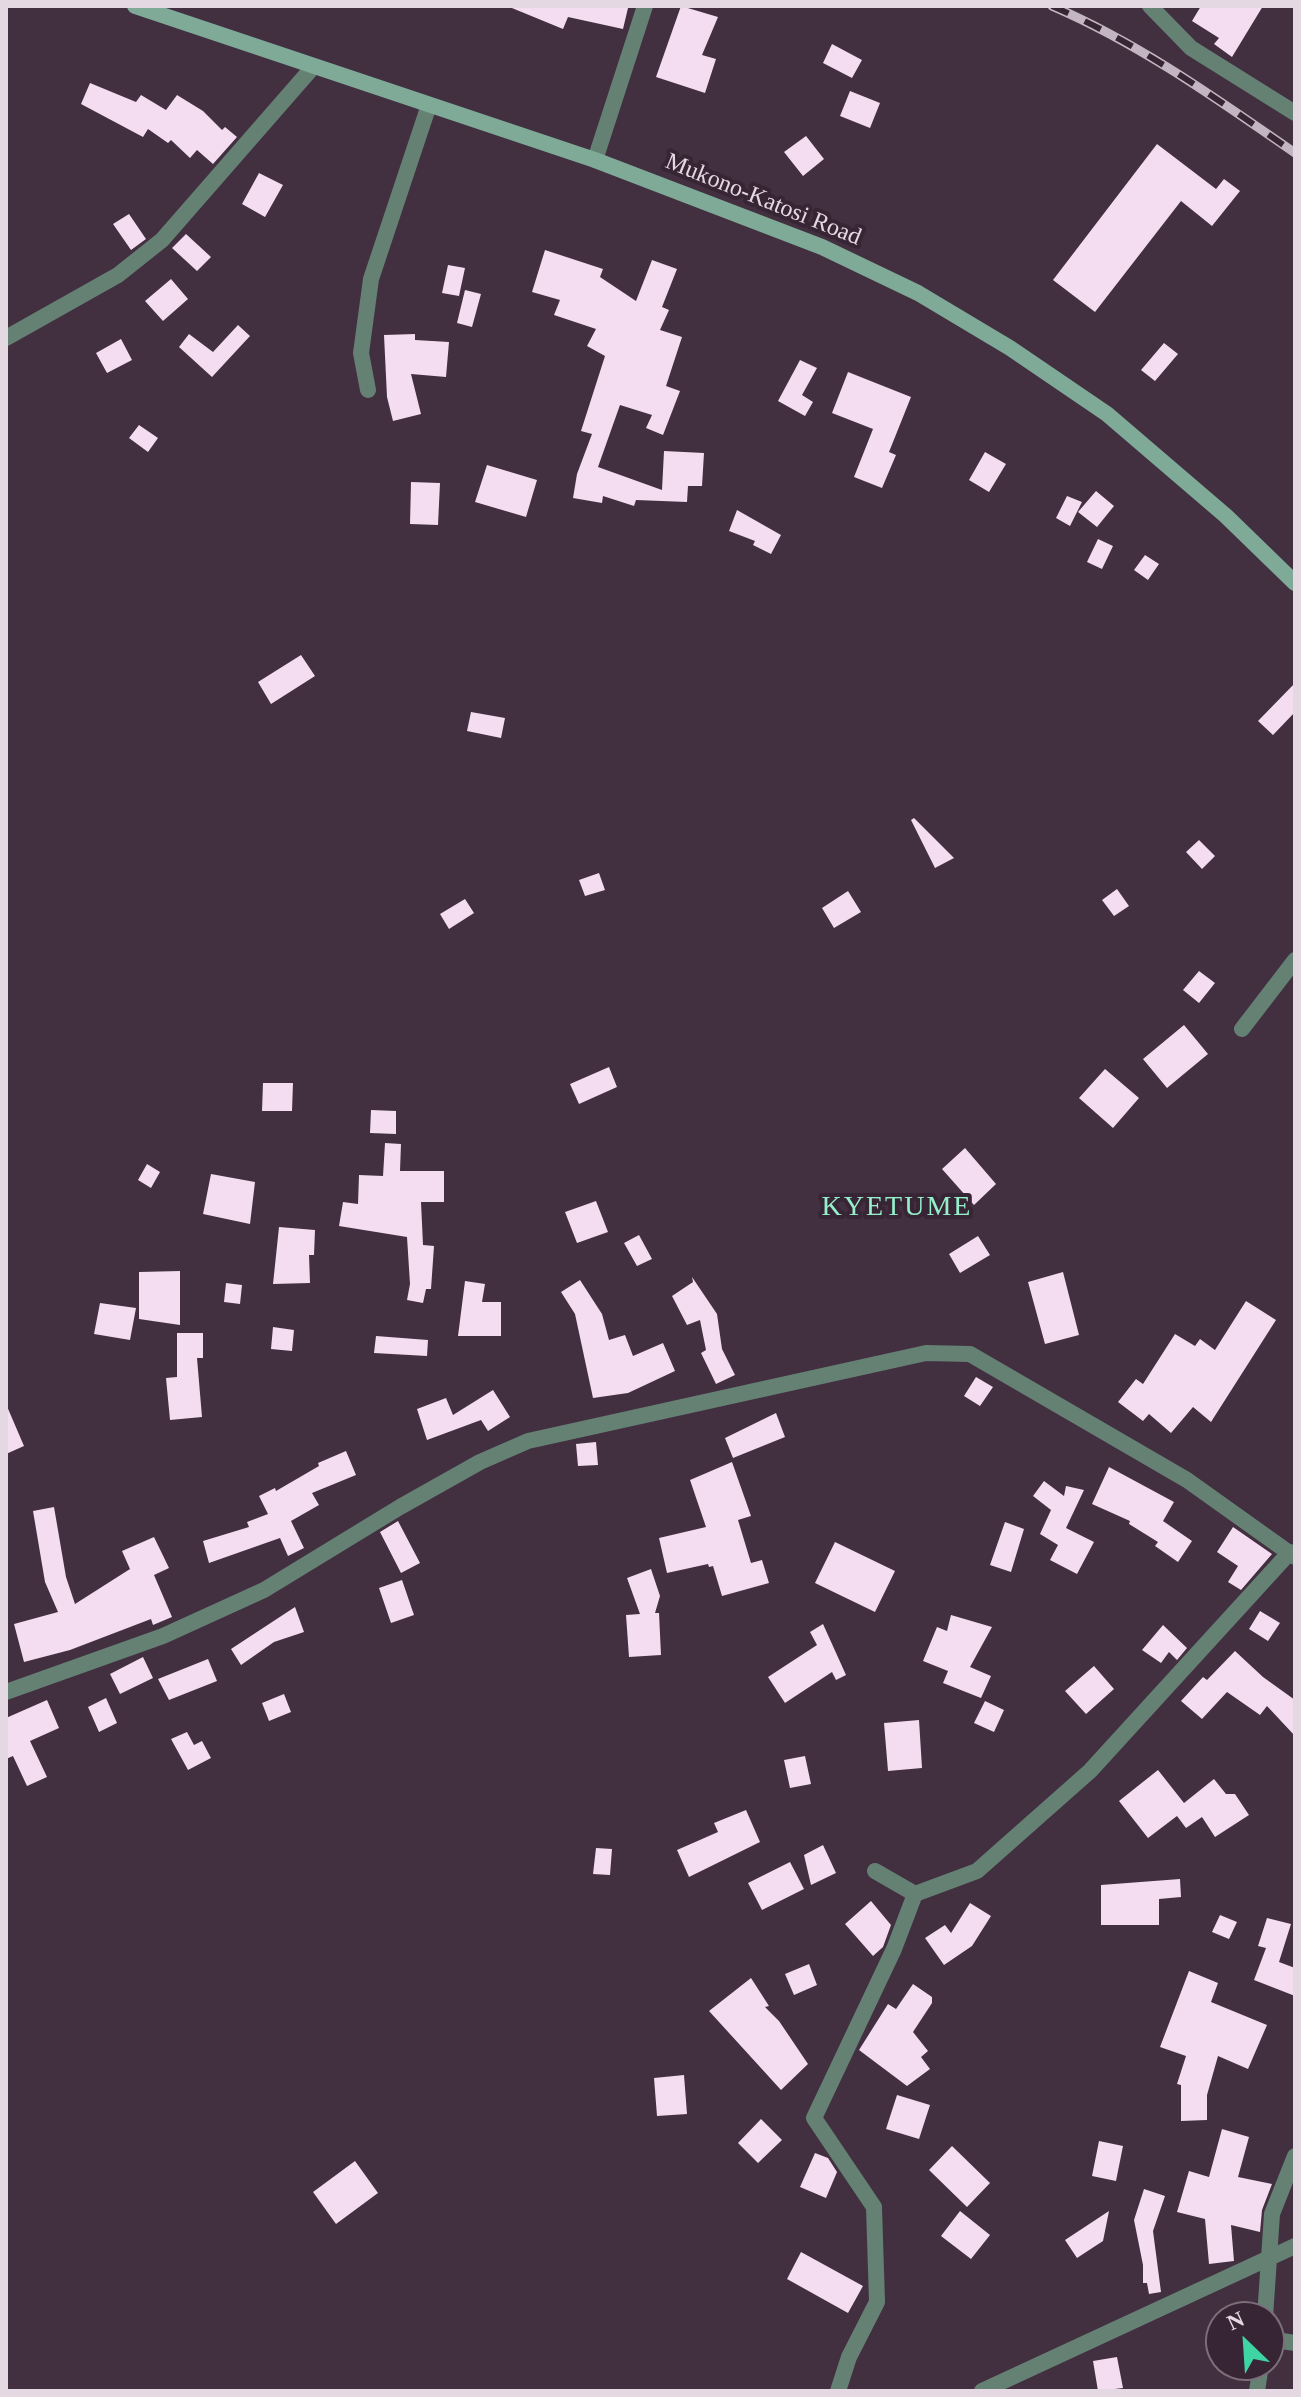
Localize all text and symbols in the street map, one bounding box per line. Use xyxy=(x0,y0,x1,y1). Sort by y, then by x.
street label: Mukono-Katosi Road xyxy=(661,148,865,252)
district label: KYETUME xyxy=(822,1191,972,1225)
north arrow xyxy=(1205,2301,1285,2381)
text: N xyxy=(1223,2306,1248,2335)

